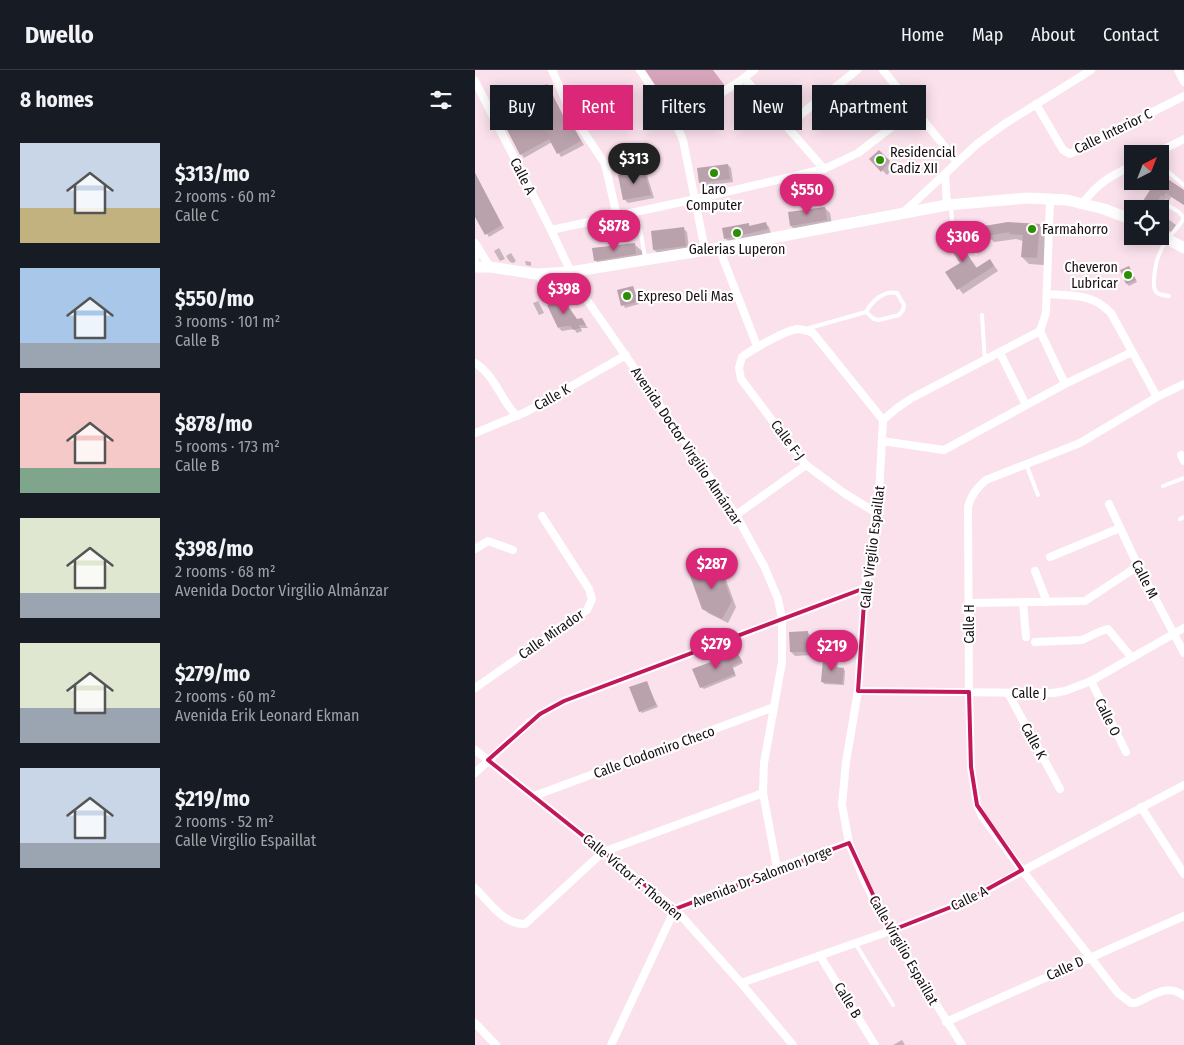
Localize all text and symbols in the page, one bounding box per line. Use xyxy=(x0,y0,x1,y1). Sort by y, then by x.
text: Dwello xyxy=(25,21,94,49)
text: Home xyxy=(901,24,944,46)
text: Map xyxy=(972,24,1003,46)
text: About xyxy=(1031,24,1075,46)
text: Contact xyxy=(1103,24,1159,46)
chip: Buy xyxy=(490,85,553,130)
chip: Rent xyxy=(563,85,633,130)
chip: Filters xyxy=(643,85,724,130)
chip: New xyxy=(734,85,802,130)
chip: Apartment xyxy=(812,85,926,130)
icon: filters xyxy=(427,86,455,114)
text: 8 homes xyxy=(20,87,94,113)
street label: Calle Interior C xyxy=(1071,105,1155,158)
pin: $313 xyxy=(604,142,664,185)
place label: Residencial Cadiz XII xyxy=(890,144,956,177)
north arrow xyxy=(1124,145,1169,190)
map controls xyxy=(1124,145,1169,245)
text: $313 xyxy=(619,149,649,168)
marker: Residencial Cadiz XII xyxy=(874,154,886,166)
street label: Calle A xyxy=(506,155,539,198)
text: $313/mo xyxy=(175,161,250,187)
icon: home xyxy=(60,163,120,223)
marker: Laro Computer xyxy=(708,167,720,179)
pin: $550 xyxy=(777,174,837,216)
text: $550 xyxy=(791,180,823,199)
place label: Laro Computer xyxy=(686,181,742,214)
text: 2 rooms · 60 m² xyxy=(175,187,276,206)
button: locate xyxy=(1124,200,1169,245)
text: Calle C xyxy=(175,206,219,225)
pin: $878 xyxy=(584,210,644,252)
text: $878 xyxy=(598,216,630,235)
pin: $306 xyxy=(933,220,993,263)
place label: Farmahorro xyxy=(1042,221,1108,238)
marker: Farmahorro xyxy=(1026,223,1038,235)
marker: Galerias Luperon xyxy=(731,227,743,239)
text: $306 xyxy=(947,227,979,246)
place label: Galerias Luperon xyxy=(689,241,785,258)
place label: Cheveron Lubricar xyxy=(1064,259,1118,292)
marker: Cheveron Lubricar xyxy=(1122,269,1134,281)
pin: $398 xyxy=(534,272,594,315)
text: $398 xyxy=(548,279,580,298)
text: $550/mo xyxy=(175,286,254,312)
icon: home xyxy=(60,288,120,348)
place label: Expreso Deli Mas xyxy=(637,288,733,305)
marker: Expreso Deli Mas xyxy=(621,290,633,302)
text: 3 rooms · 101 m² xyxy=(175,312,280,331)
text: Calle B xyxy=(175,331,219,350)
street label: Avenida Doctor Virgilio Almánzar xyxy=(627,364,746,529)
street label: Calle K xyxy=(531,380,574,414)
text: $878/mo xyxy=(175,411,252,437)
icon: home xyxy=(60,413,120,473)
street label: Calle F-J xyxy=(767,417,808,464)
text: 5 rooms · 173 m² xyxy=(175,437,280,456)
text: Calle B xyxy=(175,456,219,475)
street label: Calle Virgilio Espaillat xyxy=(857,484,889,609)
text: $398/mo xyxy=(175,536,254,562)
icon: home xyxy=(60,538,120,598)
pin: $287 xyxy=(682,548,742,590)
text: $287 xyxy=(697,554,727,573)
street label: Calle M xyxy=(1128,557,1161,601)
text: 2 rooms · 68 m² xyxy=(175,562,276,581)
text: Avenida Doctor Virgilio Almánzar xyxy=(175,581,389,600)
street label: Calle H xyxy=(961,604,978,644)
street label: Calle Mirador xyxy=(515,606,587,663)
pin: $279 xyxy=(686,628,746,670)
pin: $219 xyxy=(802,630,862,672)
text: $279 xyxy=(701,634,731,653)
text: $219 xyxy=(817,636,847,655)
text: $279/mo xyxy=(175,661,250,687)
icon: home xyxy=(60,663,120,723)
street label: Calle J xyxy=(1011,685,1047,702)
text: 2 rooms · 60 m² xyxy=(175,687,276,706)
street label: Calle O xyxy=(1091,696,1124,739)
text: Avenida Erik Leonard Ekman xyxy=(175,706,360,725)
street label: Calle K xyxy=(1017,720,1050,763)
street label: Calle Clodomiro Checo xyxy=(591,723,717,782)
text: $219/mo xyxy=(175,786,250,812)
icon: home xyxy=(60,788,120,848)
text: 2 rooms · 52 m² xyxy=(175,812,274,831)
text: Calle Virgilio Espaillat xyxy=(175,831,316,850)
street label: Calle Víctor F. Thomen xyxy=(579,831,686,924)
street label: Avenida Dr Salomon Jorge xyxy=(690,842,834,911)
street label: Calle A xyxy=(948,882,991,915)
street label: Calle Virgilio Espaillat xyxy=(865,893,942,1008)
street label: Calle D xyxy=(1044,953,1087,984)
street label: Calle B xyxy=(830,979,865,1022)

